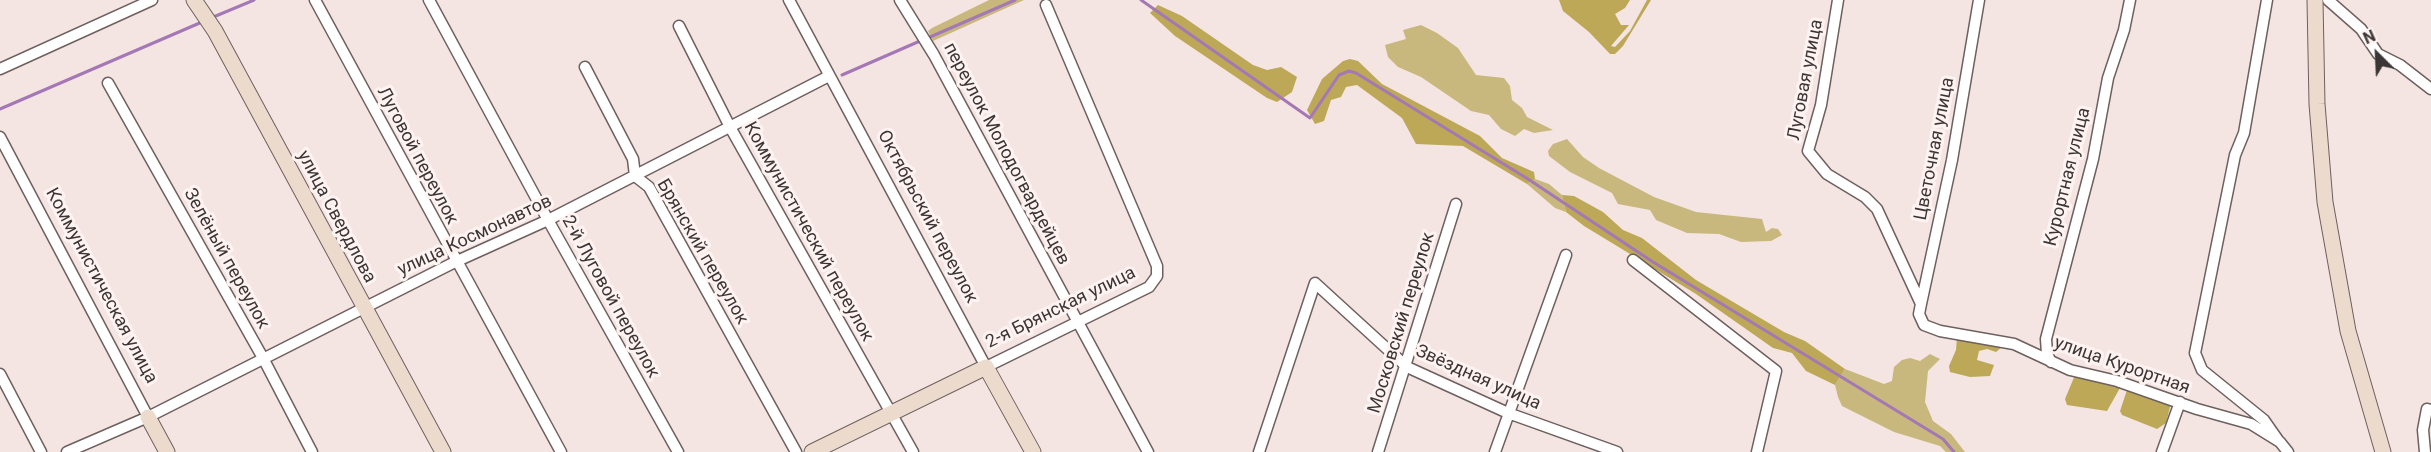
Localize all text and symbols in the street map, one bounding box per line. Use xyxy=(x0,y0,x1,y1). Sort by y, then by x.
street label: Луговая улица xyxy=(1784,18,1828,142)
north arrow xyxy=(2347,24,2407,84)
text: N xyxy=(2360,26,2378,48)
street label: переулок Молодогвардейцев xyxy=(938,39,1074,269)
street label: Цветочная улица xyxy=(1911,76,1959,222)
street label: Луговой переулок xyxy=(372,84,462,228)
street label: Курортная улица xyxy=(2040,105,2096,249)
street label: Коммунистический переулок xyxy=(738,118,878,346)
street label: Октябрьский переулок xyxy=(872,127,982,307)
street label: улица Свердлова xyxy=(292,147,380,287)
street label: Брянский переулок xyxy=(652,176,752,328)
street label: Коммунистическая улица xyxy=(40,185,162,387)
street label: Зелёный переулок xyxy=(178,185,274,333)
street label: улица Космонавтов xyxy=(394,191,556,281)
street label: 2-й Луговой переулок xyxy=(556,212,664,382)
street label: Московский переулок xyxy=(1364,230,1440,416)
street label: 2-я Брянская улица xyxy=(983,262,1139,354)
street label: улица Курортная xyxy=(2051,333,2193,399)
street label: Звёздная улица xyxy=(1412,341,1544,415)

